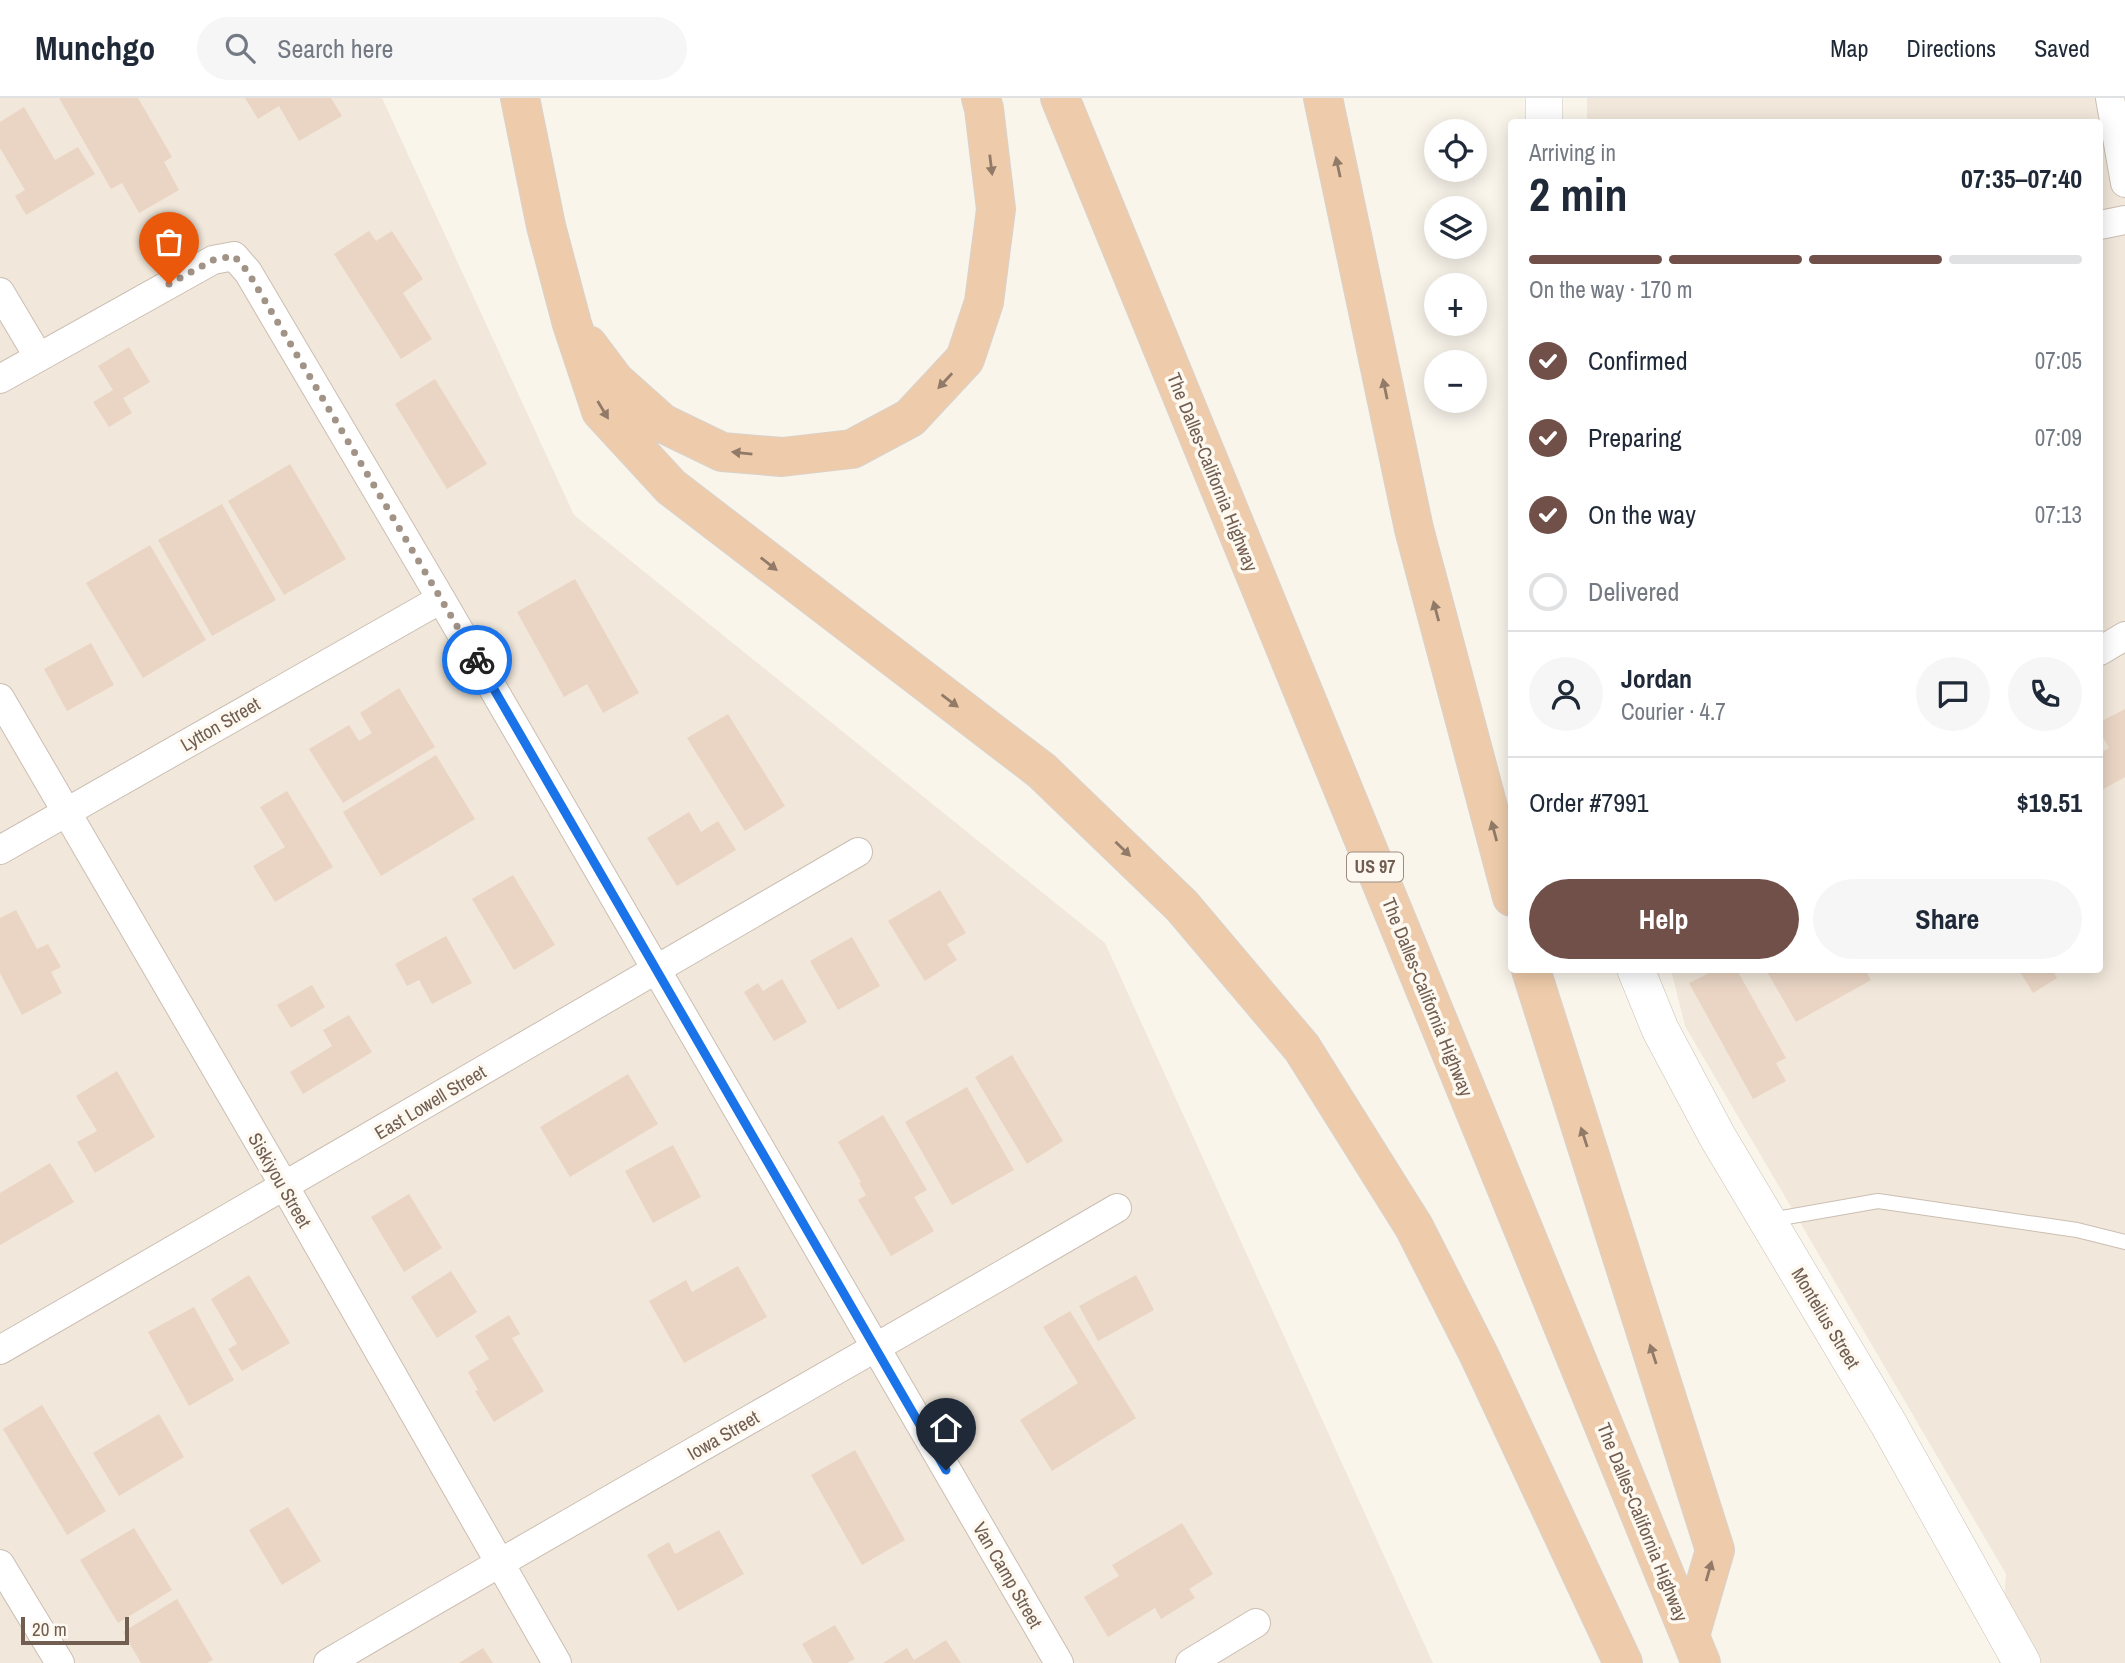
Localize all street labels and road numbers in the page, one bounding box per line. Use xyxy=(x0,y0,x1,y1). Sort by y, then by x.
street label: The Dalles-California Highway xyxy=(1161,369,1265,575)
street label: Lytton Street xyxy=(175,690,265,757)
road number: US 97 xyxy=(1347,852,1403,882)
street label: The Dalles-California Highway xyxy=(1376,894,1480,1100)
street label: East Lowell Street xyxy=(369,1058,491,1145)
street label: Siskiyou Street xyxy=(242,1128,318,1233)
street label: Montelius Street xyxy=(1786,1263,1867,1374)
street label: Iowa Street xyxy=(682,1404,764,1466)
street label: The Dalles-California Highway xyxy=(1591,1419,1695,1625)
street label: Van Camp Street xyxy=(967,1517,1049,1633)

